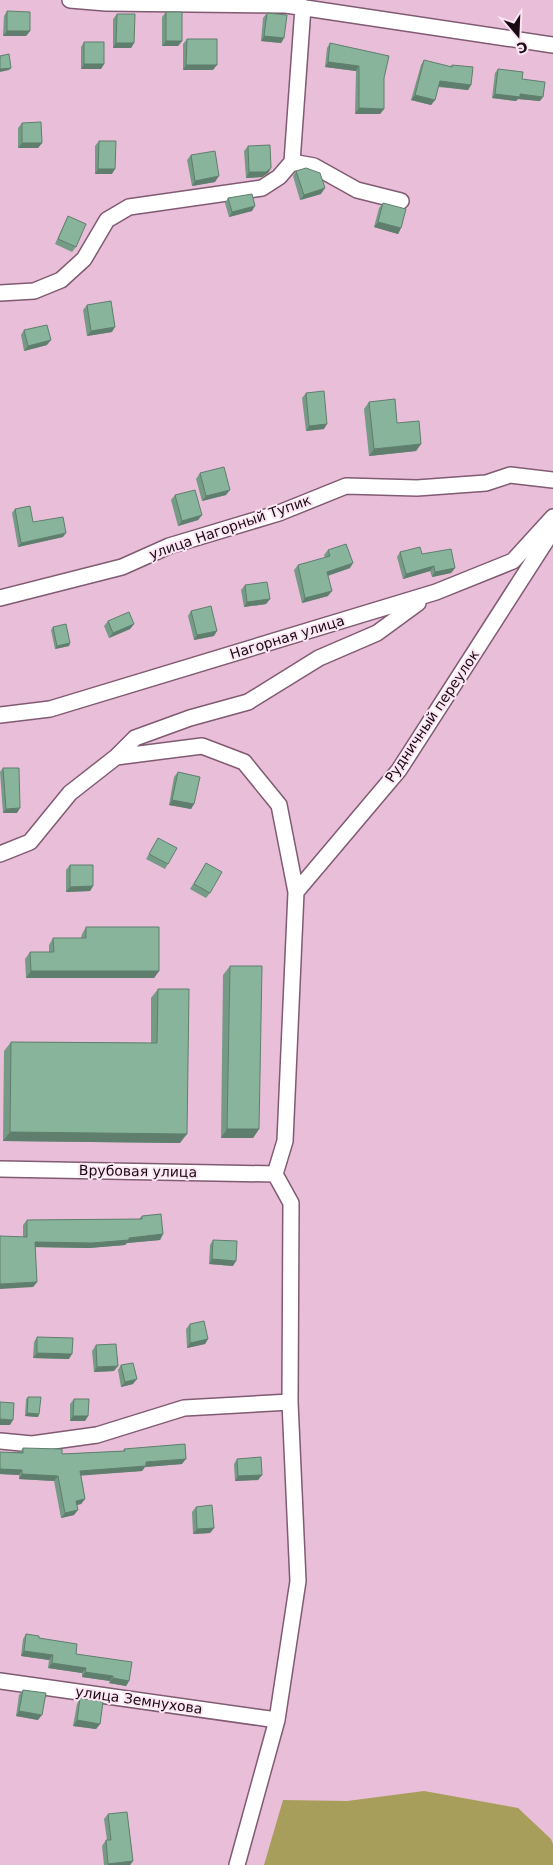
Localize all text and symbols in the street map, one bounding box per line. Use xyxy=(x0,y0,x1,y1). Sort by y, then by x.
north arrow xyxy=(493,10,543,60)
text: С xyxy=(515,38,530,57)
street label: улица Нагорный Тупик xyxy=(147,492,313,562)
street label: Нагорная улица xyxy=(228,612,346,662)
street label: Рудничный переулок xyxy=(382,647,482,785)
street label: Врубовая улица xyxy=(79,1162,197,1180)
street label: улица Земнухова xyxy=(74,1683,204,1717)

